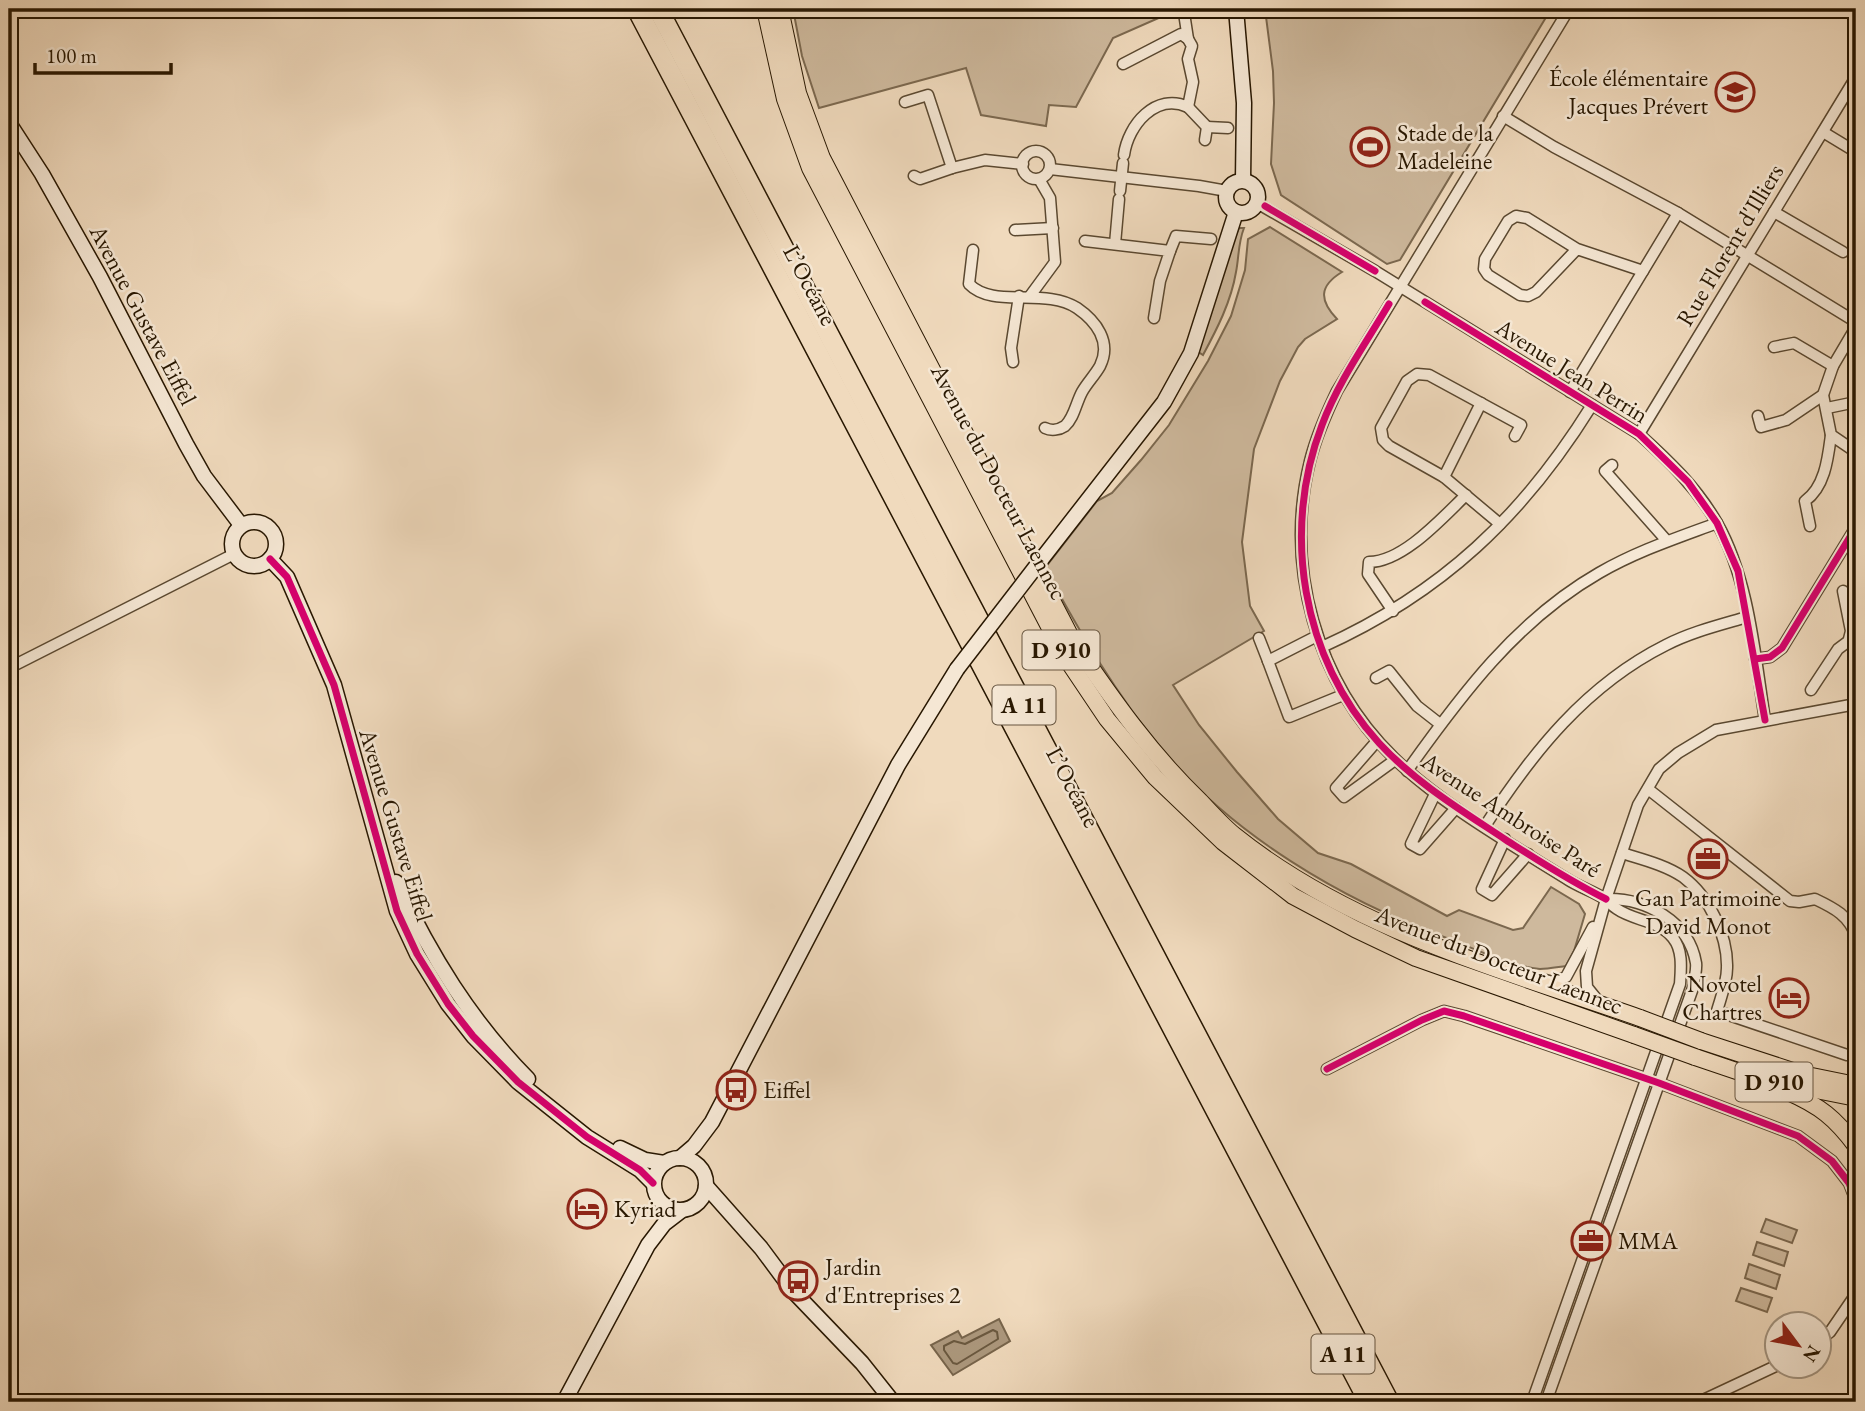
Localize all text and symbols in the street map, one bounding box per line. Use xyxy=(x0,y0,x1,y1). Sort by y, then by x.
scale bar xyxy=(35,32,172,76)
text: 100 m xyxy=(46,42,97,69)
place label: École élémentaire Jacques Prévert xyxy=(1549,62,1708,121)
school or university icon: École élémentaire Jacques Prévert xyxy=(1714,71,1756,113)
place label: Stade de la Madeleine xyxy=(1397,117,1494,176)
sports icon: Stade de la Madeleine xyxy=(1349,126,1391,168)
street label: Rue Florent d'Illiers xyxy=(1669,158,1790,332)
street label: Avenue Gustave Eiffel xyxy=(82,218,204,411)
street label: L’Océane xyxy=(776,239,845,330)
street label: Avenue Jean Perrin xyxy=(1489,311,1655,430)
street label: Avenue du Docteur Laennec xyxy=(924,358,1075,605)
road number: D 910 xyxy=(1023,630,1100,670)
road number: A 11 xyxy=(992,685,1056,724)
street label: Avenue Gustave Eiffel xyxy=(352,724,441,925)
street label: L’Océane xyxy=(1039,741,1108,832)
street label: Avenue Ambroise Paré xyxy=(1415,744,1607,884)
office icon: Gan Patrimoine David Monot xyxy=(1687,838,1729,880)
place label: Gan Patrimoine David Monot xyxy=(1635,882,1781,941)
street label: Avenue du Docteur Laennec xyxy=(1370,898,1627,1021)
place label: Novotel Chartres xyxy=(1682,968,1762,1027)
hotel icon: Novotel Chartres xyxy=(1768,977,1810,1019)
road number: D 910 xyxy=(1736,1063,1812,1102)
bus stop icon: Eiffel xyxy=(715,1069,757,1111)
place label: Eiffel xyxy=(763,1074,811,1105)
hotel icon: Kyriad xyxy=(566,1188,608,1230)
place label: Kyriad xyxy=(614,1193,677,1224)
office icon: MMA xyxy=(1570,1220,1612,1262)
place label: MMA xyxy=(1618,1225,1678,1256)
place label: Jardin d'Entreprises 2 xyxy=(823,1251,961,1310)
bus stop icon: Jardin d'Entreprises 2 xyxy=(777,1260,819,1302)
north arrow xyxy=(1764,1310,1834,1380)
road number: A 11 xyxy=(1312,1334,1374,1373)
text: N xyxy=(1797,1341,1827,1367)

